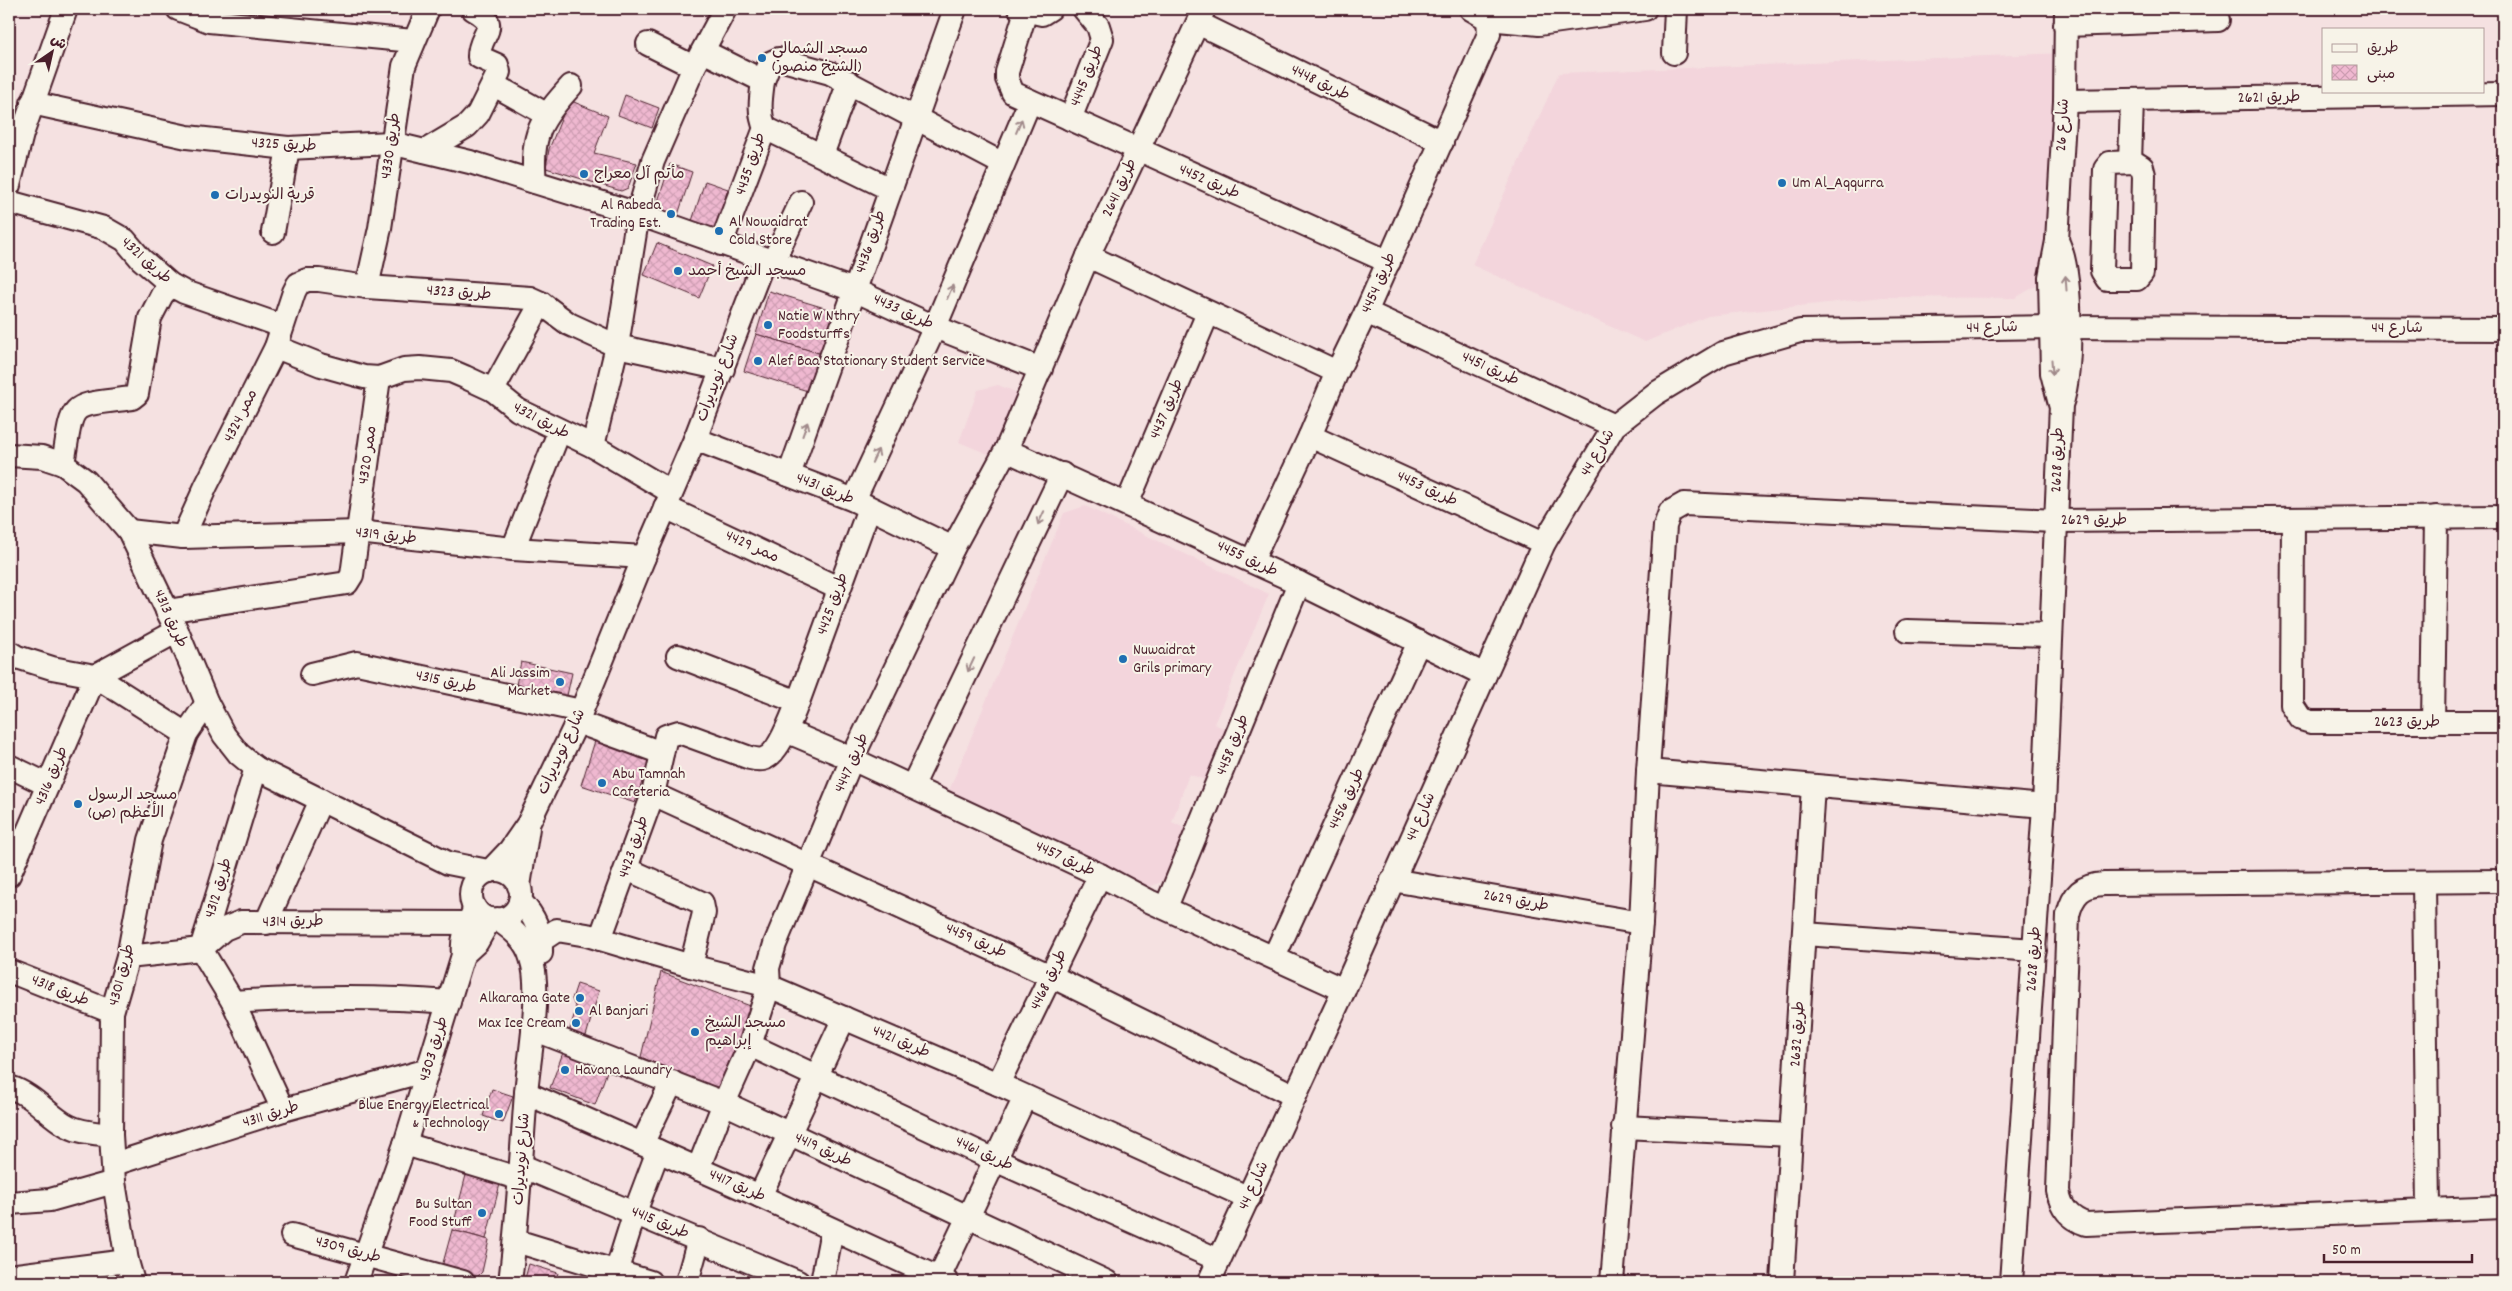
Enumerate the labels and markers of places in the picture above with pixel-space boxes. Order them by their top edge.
place label: مسجد الشمالي (الشيخ منصور) [772,38,868,79]
marker: مسجد الشمالي (الشيخ منصور) [756,52,768,64]
place label: مأتم آل معراج [594,163,685,186]
marker: مأتم آل معراج [578,168,590,180]
place label: Um Al_Aqqurra [1792,172,1884,195]
marker: Um Al_Aqqurra [1776,177,1788,189]
place label: قرية النويدرات [225,184,315,207]
marker: قرية النويدرات [209,189,221,201]
place label: Al Rabeda Trading Est. [590,194,661,235]
marker: Al Rabeda Trading Est. [665,208,677,220]
place label: Al Nowaidrat Cold Store [729,211,808,252]
marker: Al Nowaidrat Cold Store [713,225,725,237]
place label: مسجد الشيخ أحمد [688,260,806,283]
marker: مسجد الشيخ أحمد [672,265,684,277]
place label: Natie W Nthry Foodsturffs [778,305,860,346]
marker: Natie W Nthry Foodsturffs [762,319,774,331]
place label: Alef Baa Stationary Student Service [768,350,985,373]
marker: Alef Baa Stationary Student Service [752,355,764,367]
place label: Nuwaidrat Grils primary [1133,639,1212,680]
marker: Nuwaidrat Grils primary [1117,653,1129,665]
place label: Ali Jassim Market [490,662,550,703]
marker: Ali Jassim Market [554,676,566,688]
place label: Abu Tamnah Cafeteria [612,763,685,804]
marker: Abu Tamnah Cafeteria [596,777,608,789]
place label: مسجد الرسول الأعظم (ص) [88,784,177,825]
marker: مسجد الرسول الأعظم (ص) [72,798,84,810]
place label: Alkarama Gate [479,987,570,1010]
marker: Alkarama Gate [574,992,586,1004]
place label: Al Banjari [589,1000,648,1023]
marker: Al Banjari [573,1005,585,1017]
place label: Max Ice Cream [478,1012,566,1035]
place label: مسجد الشيخ إبراهيم [705,1012,786,1053]
marker: Max Ice Cream [570,1017,582,1029]
marker: مسجد الشيخ إبراهيم [689,1026,701,1038]
place label: Havana Laundry [575,1059,672,1082]
marker: Havana Laundry [559,1064,571,1076]
place label: Blue Energy Electrical & Technology [358,1094,490,1135]
marker: Blue Energy Electrical & Technology [493,1108,505,1120]
place label: Bu Sultan Food Stuff [409,1193,472,1234]
marker: Bu Sultan Food Stuff [476,1207,488,1219]

